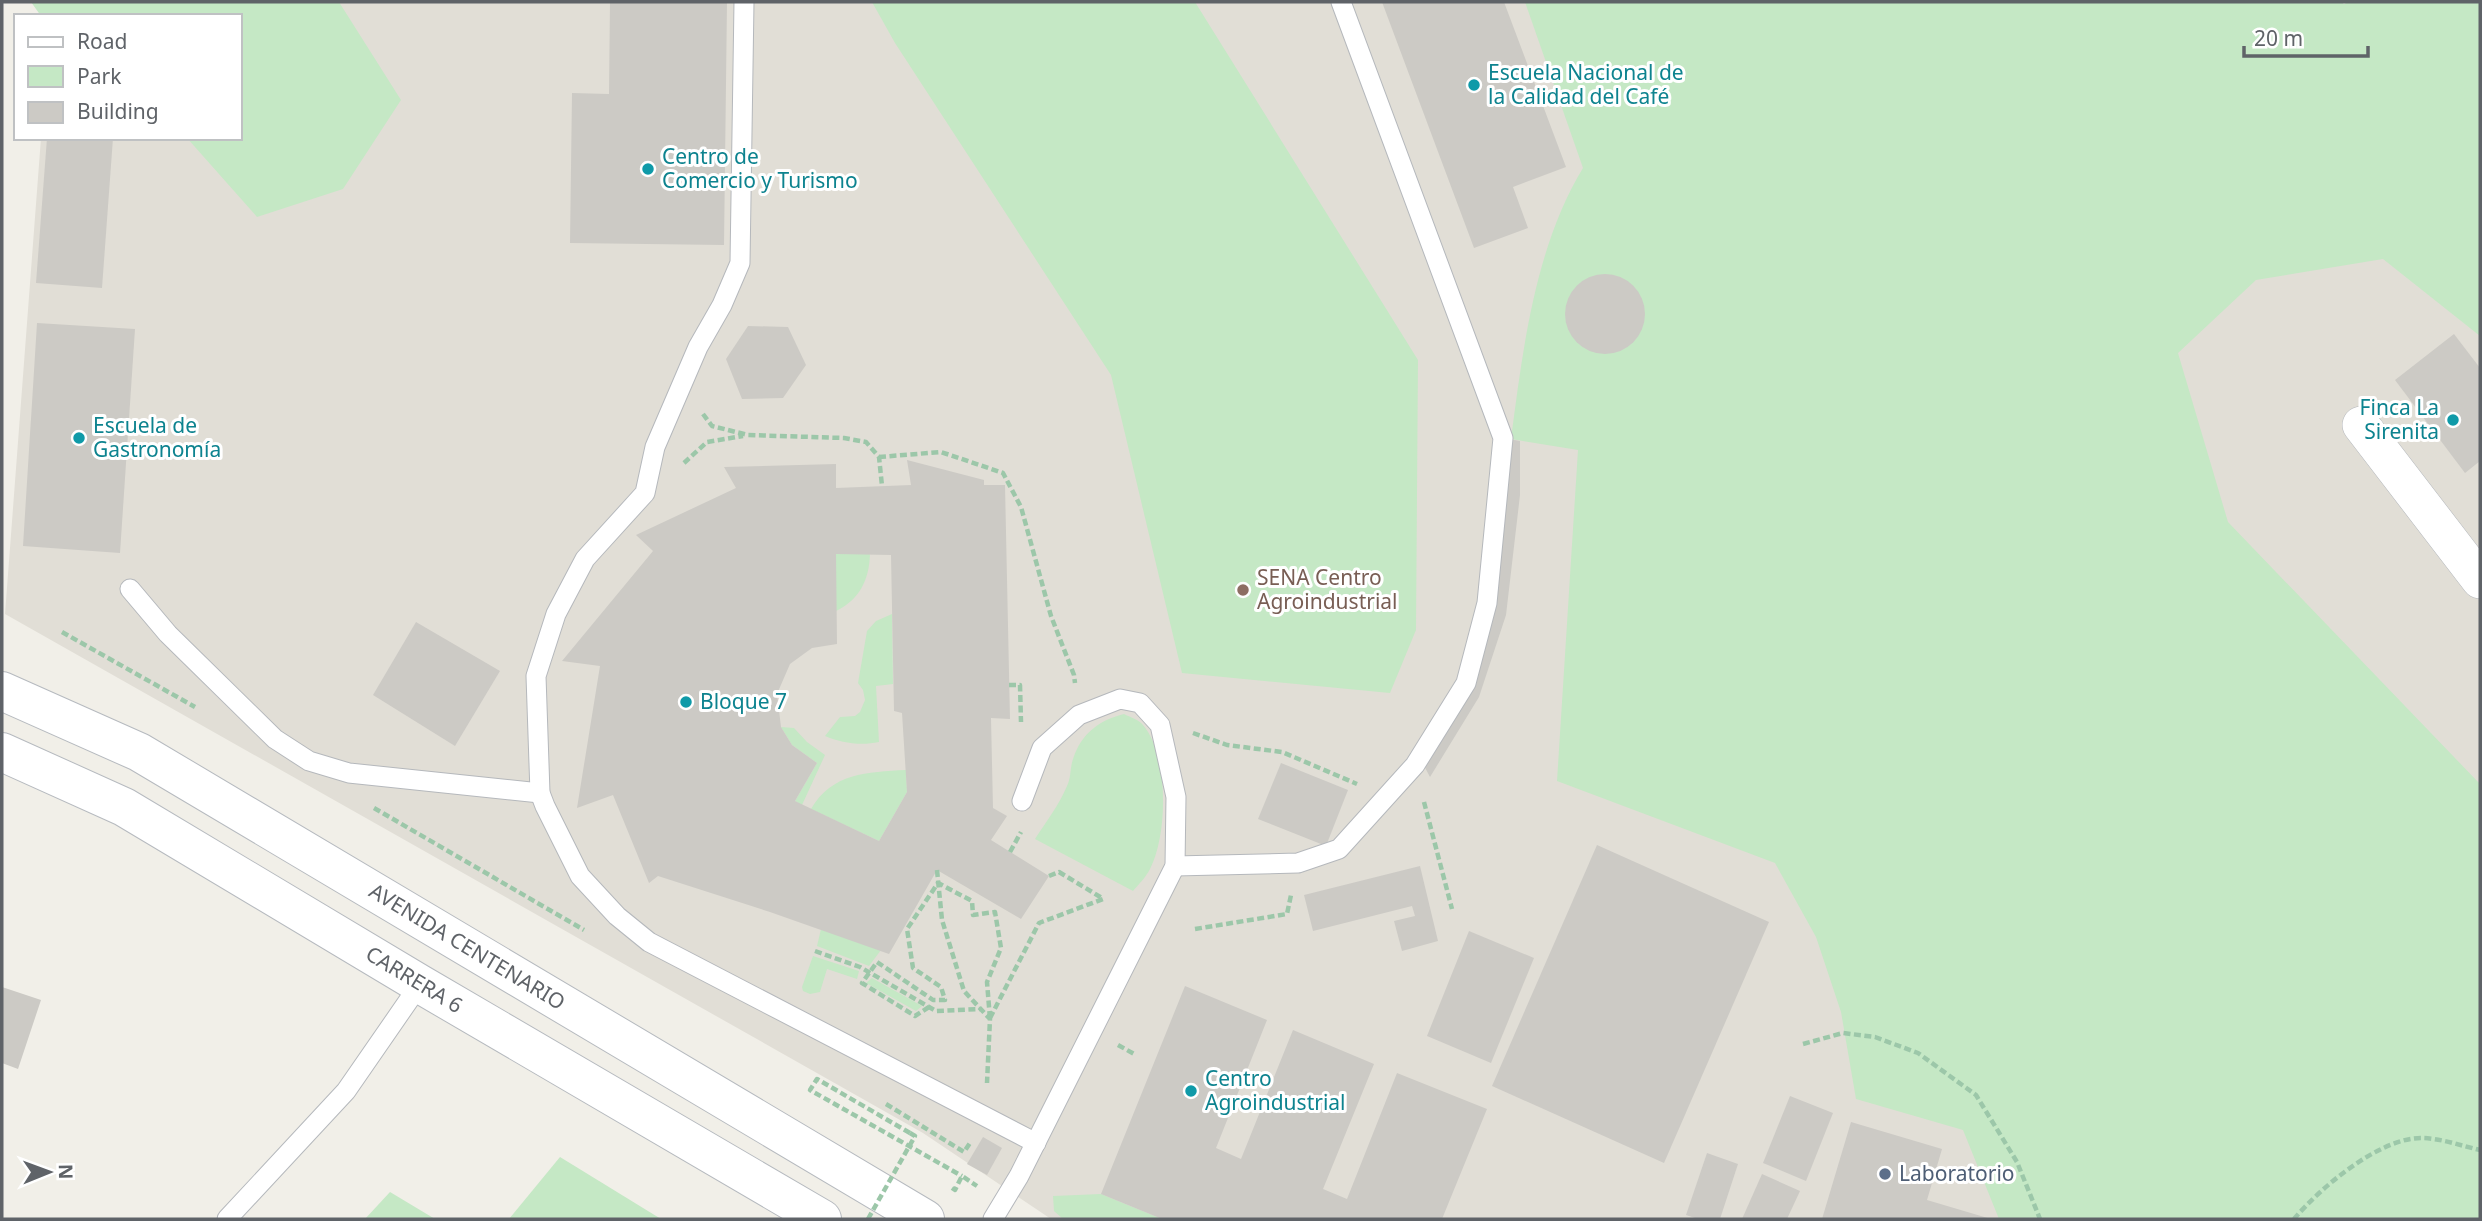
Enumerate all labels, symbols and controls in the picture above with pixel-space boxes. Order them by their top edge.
legend [14,14,242,140]
scale bar [2244,14,2368,58]
text: 20 m [2254,24,2303,52]
text: Road [77,27,127,55]
place label: Escuela Nacional de la Calidad del Café [1488,58,1684,110]
text: Park [77,62,122,90]
marker: Escuela Nacional de la Calidad del Café [1466,77,1482,93]
text: Building [77,97,159,125]
place label: Centro de Comercio y Turismo [662,142,858,194]
marker: Centro de Comercio y Turismo [640,161,656,177]
place label: Finca La Sirenita [2360,393,2439,445]
place label: Escuela de Gastronomía [93,411,221,463]
marker: Finca La Sirenita [2445,412,2461,428]
marker: Escuela de Gastronomía [71,430,87,446]
place label: SENA Centro Agroindustrial [1257,563,1398,615]
marker: SENA Centro Agroindustrial [1235,582,1251,598]
place label: Bloque 7 [700,687,787,715]
marker: Bloque 7 [678,694,694,710]
street label: AVENIDA CENTENARIO [364,876,571,1016]
street label: CARRERA 6 [361,939,468,1019]
place label: Centro Agroindustrial [1205,1064,1346,1116]
marker: Centro Agroindustrial [1183,1083,1199,1099]
north arrow [14,1137,84,1207]
place label: Laboratorio [1899,1159,2015,1187]
text: N [53,1164,79,1180]
marker: Laboratorio [1877,1166,1893,1182]

